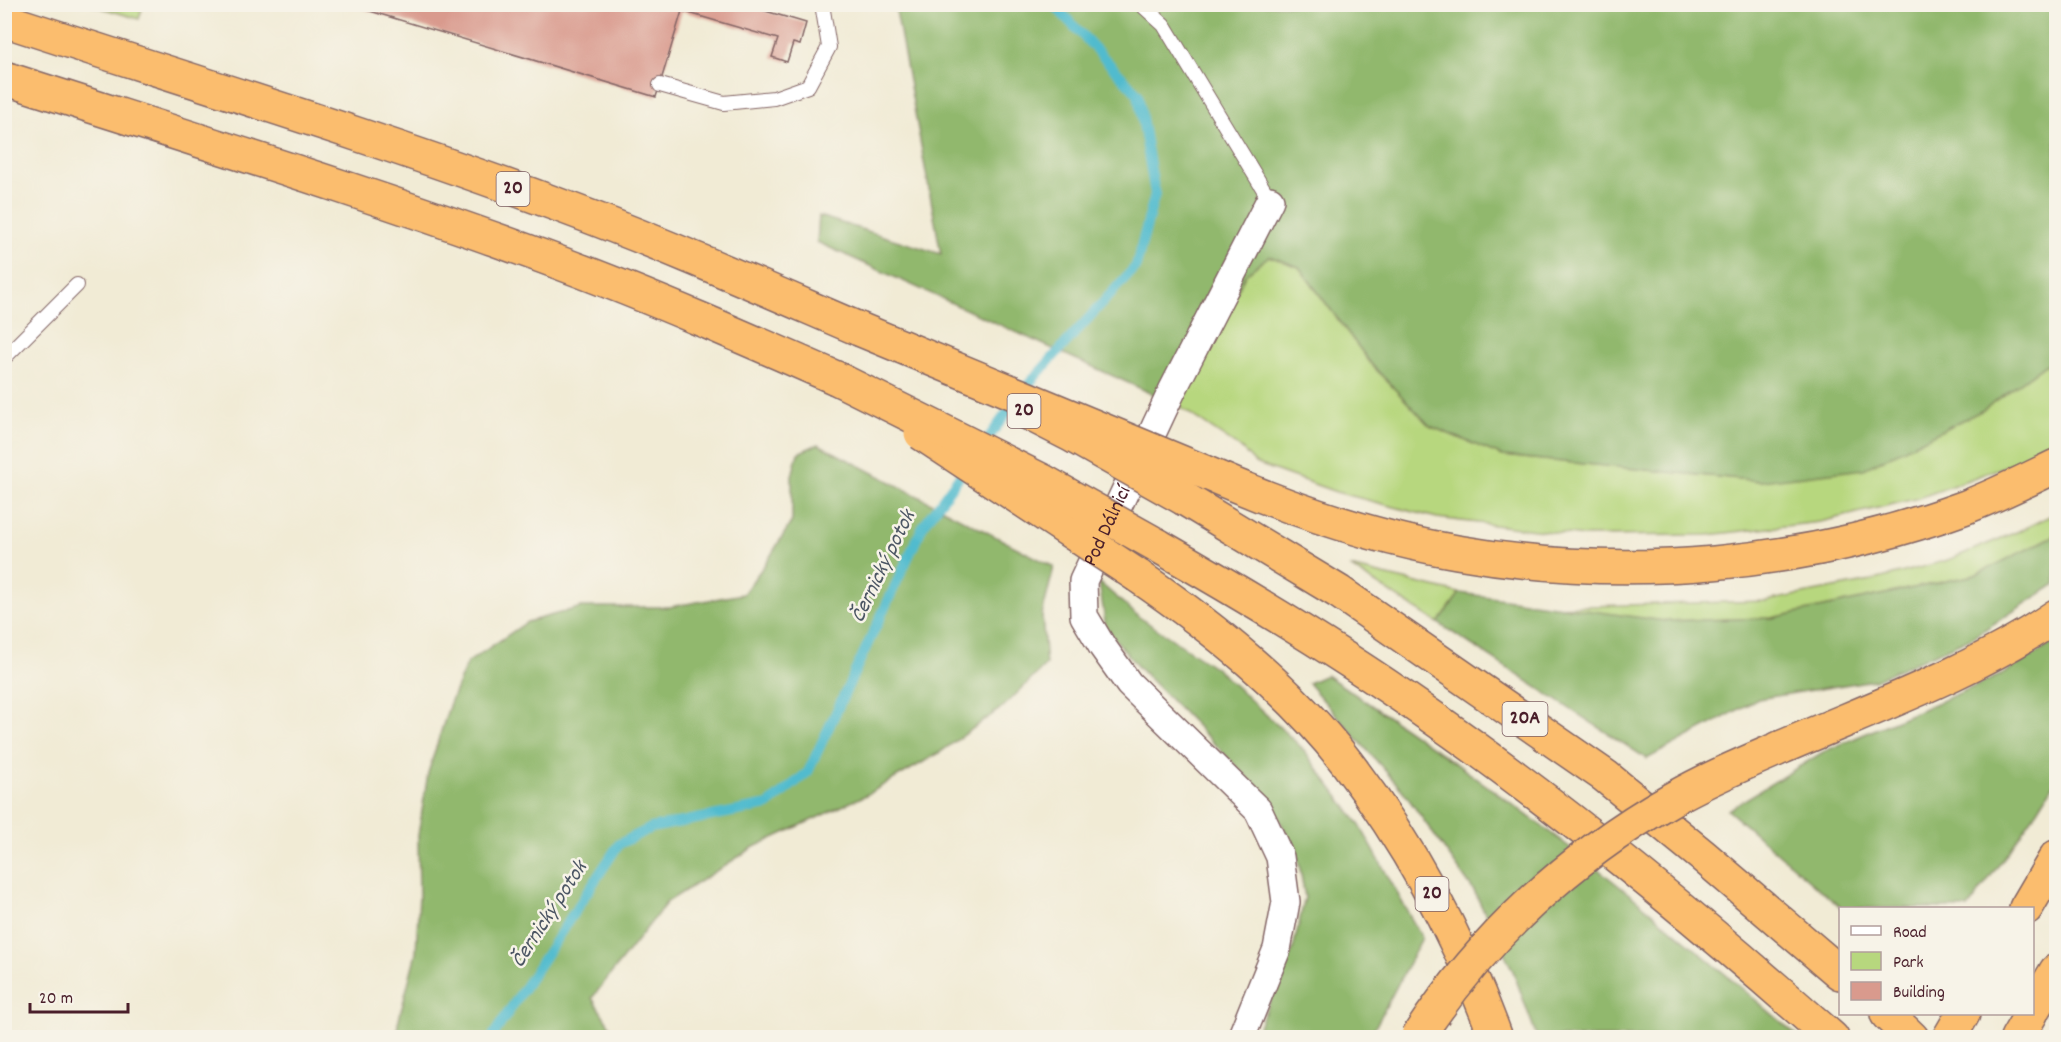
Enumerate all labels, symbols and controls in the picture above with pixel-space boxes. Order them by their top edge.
road number: 20 [496,172,530,206]
road number: 20 [1008,394,1040,428]
street label: Pod Dálnicí [1077,480,1141,572]
water label: Černický potok [843,504,925,628]
road number: 20A [1502,702,1547,736]
water label: Černický potok [504,854,597,974]
road number: 20 [1416,877,1448,911]
legend [1839,907,2034,1015]
text: Road [1893,921,1927,946]
text: Park [1893,951,1924,976]
scale bar [30,976,128,1014]
text: Building [1893,981,1945,1006]
text: 20 m [39,987,73,1012]

